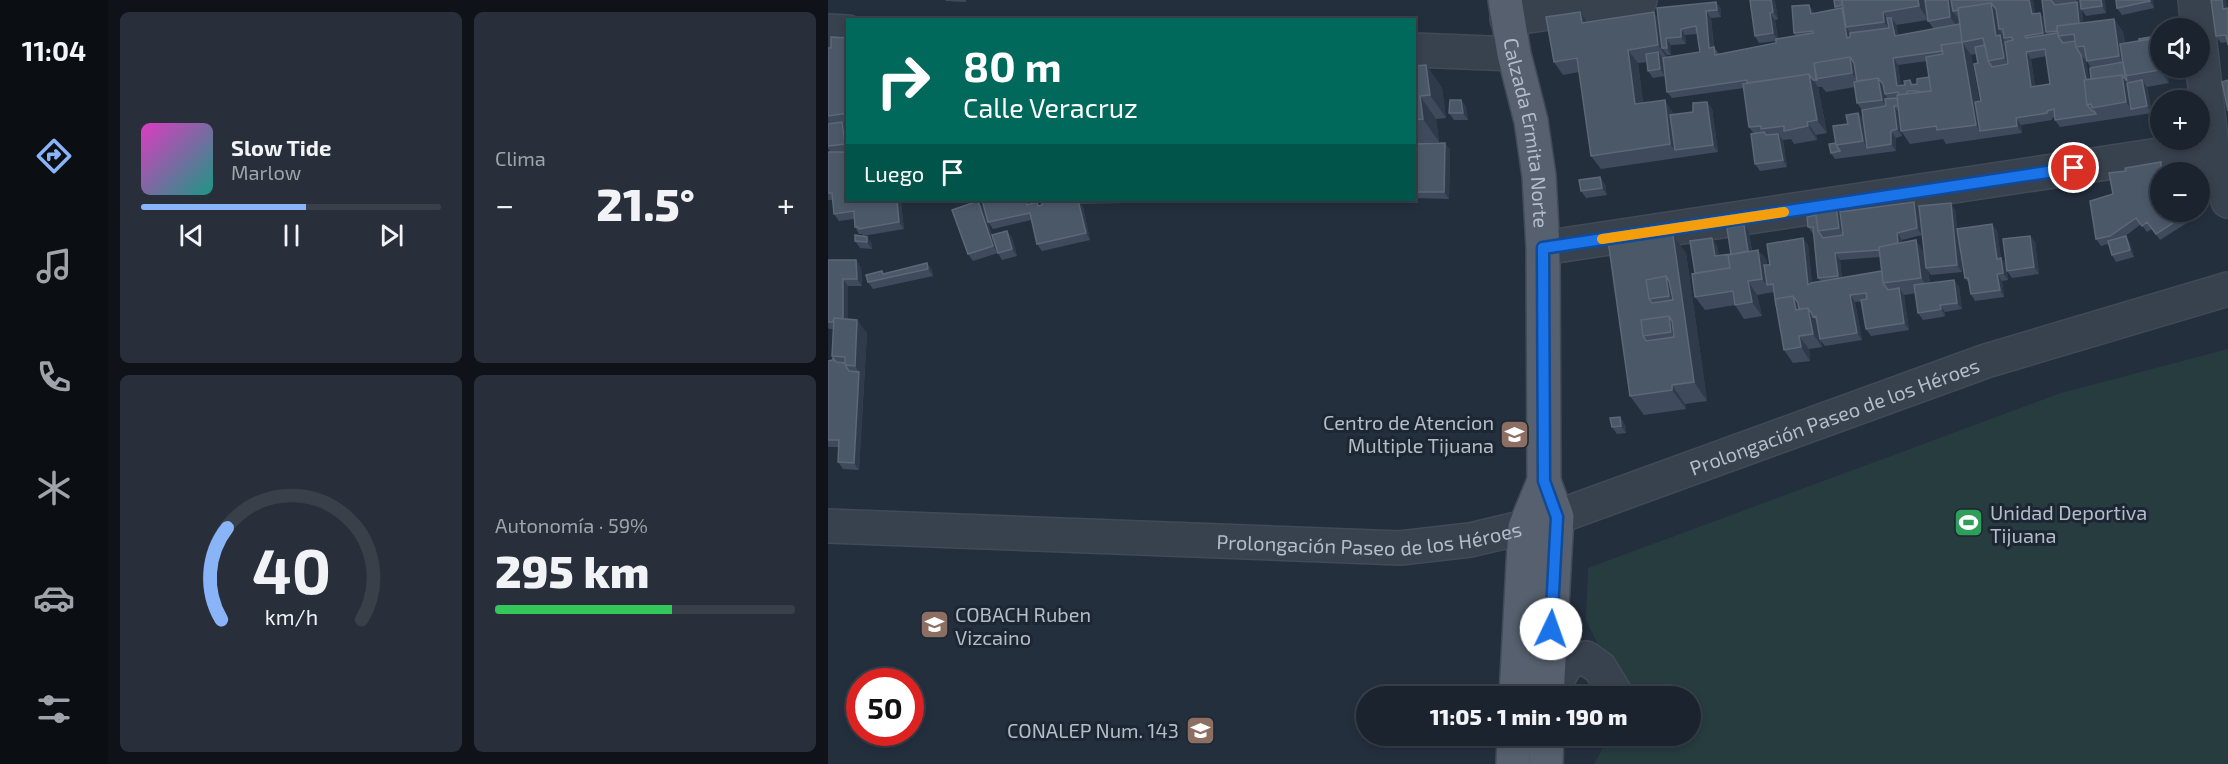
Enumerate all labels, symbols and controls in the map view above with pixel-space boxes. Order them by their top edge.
map controls [2150,18,2210,222]
button: sound [2150,18,2210,78]
text: 11:04 [22,34,86,66]
street label: Calzada Ermita Norte [1499,36,1554,229]
text: 80 m [963,40,1062,90]
icon: right [864,42,942,120]
button: + [2150,90,2210,150]
text: Calle Veracruz [963,91,1138,123]
text: Slow Tide [231,134,331,160]
icon: directions [33,135,75,177]
pin [2048,142,2099,193]
text: Clima [495,146,546,170]
icon: arrive [2057,151,2090,184]
icon: arrive [936,156,969,189]
text: Marlow [231,160,301,184]
text: Luego [864,160,924,186]
button: − [2150,162,2210,222]
text: 21.5° [596,176,695,230]
text: − [495,184,514,224]
text: + [777,184,795,224]
icon: previous [175,219,208,252]
icon: pause [275,219,308,252]
icon: next [375,219,408,252]
icon: music [33,245,75,287]
street label: Prolongación Paseo de los Héroes [1686,353,1982,480]
icon: phone [33,356,75,398]
place label: Centro de Atencion Multiple Tijuana [1323,410,1494,457]
school or university icon: Centro de Atencion Multiple Tijuana [1499,418,1531,450]
icon: climate [33,467,75,509]
place label: Unidad Deportiva Tijuana [1990,500,2147,547]
sports icon: Unidad Deportiva Tijuana [1953,507,1985,539]
text: Autonomía · 59% [495,513,648,537]
street label: Prolongación Paseo de los Héroes [1216,516,1524,560]
text: 40 [251,532,331,607]
text: 295 km [495,543,650,597]
icon: car [33,577,75,619]
position arrow [1519,597,1583,661]
place label: COBACH Ruben Vizcaino [955,602,1091,649]
text: km/h [264,605,318,630]
school or university icon: COBACH Ruben Vizcaino [918,609,950,641]
speed limit sign: 50 [846,668,924,746]
icon: filters [33,688,75,730]
text: 11:05 · 1 min · 190 m [1430,703,1627,729]
school or university icon: CONALEP Num. 143 [1184,714,1216,746]
place label: CONALEP Num. 143 [1007,718,1179,742]

